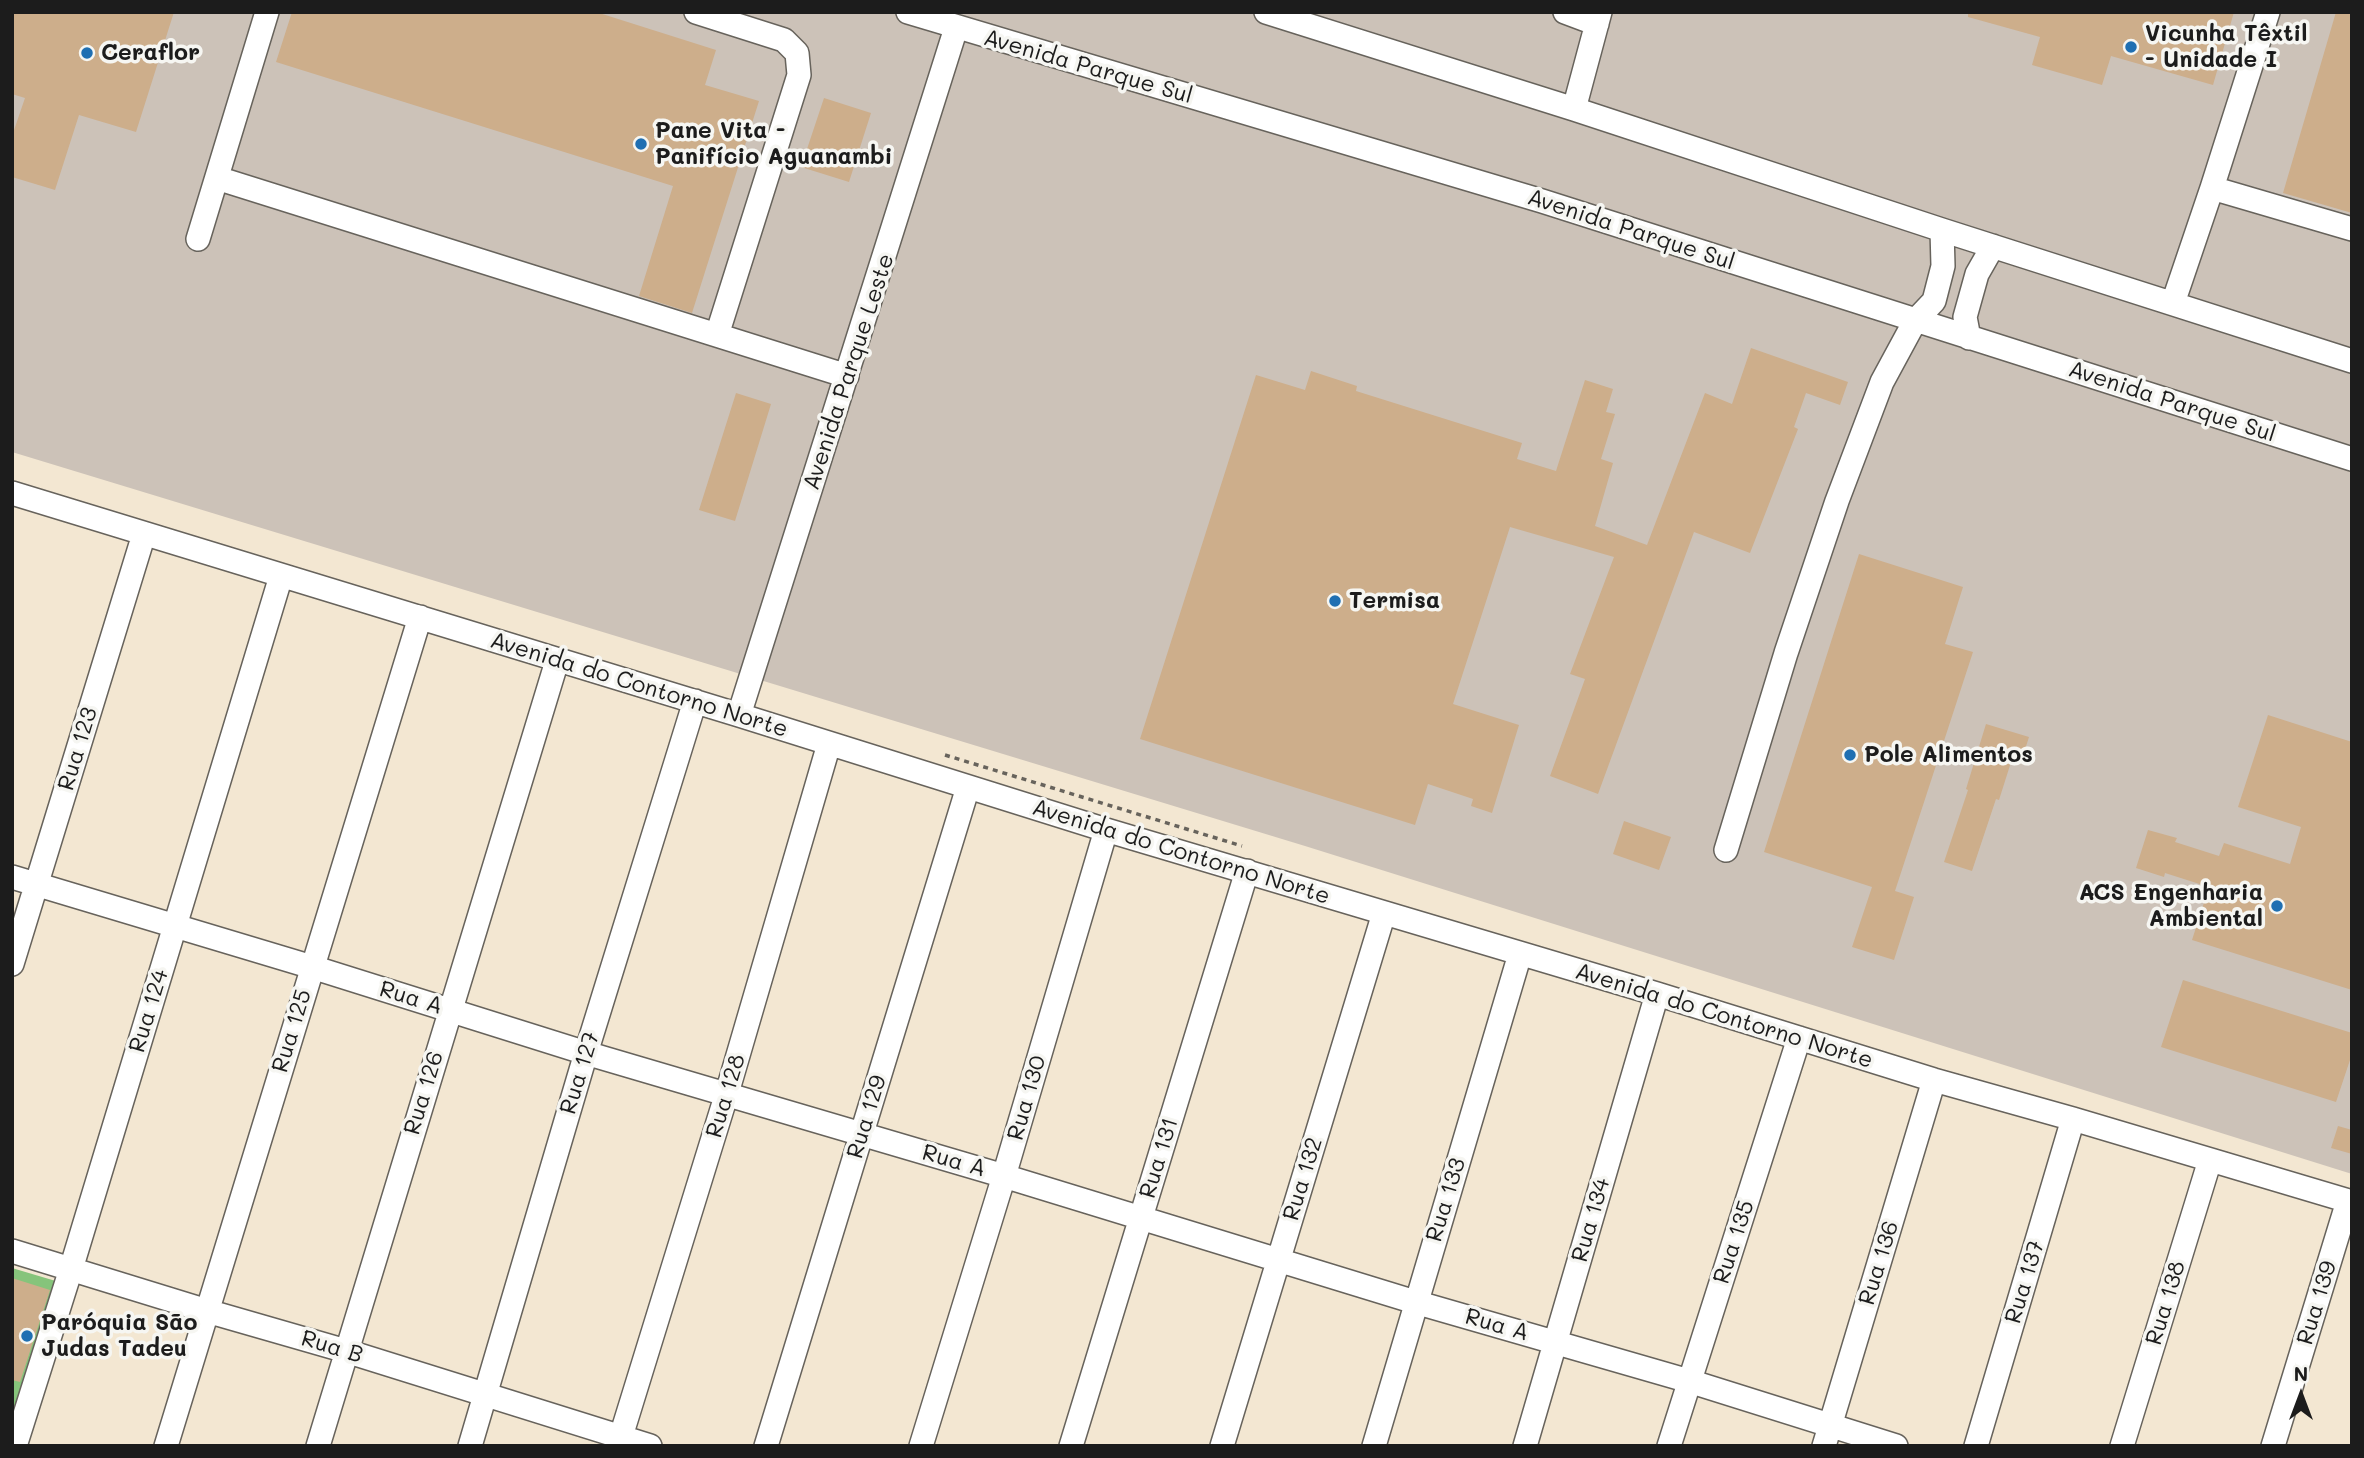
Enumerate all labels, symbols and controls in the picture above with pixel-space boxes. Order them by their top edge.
place label: Vicunha Têxtil - Unidade I [2145,20,2307,74]
street label: Avenida Parque Sul [980,24,1196,110]
place label: Ceraflor [101,39,200,67]
marker: Vicunha Têxtil - Unidade I [2123,39,2139,55]
marker: Ceraflor [79,45,95,61]
place label: Pane Vita - Panifício Aguanambi [655,117,892,171]
marker: Pane Vita - Panifício Aguanambi [633,136,649,152]
street label: Avenida Parque Sul [1524,183,1738,277]
street label: Avenida Parque Leste [798,250,900,494]
street label: Avenida Parque Sul [2065,355,2279,449]
place label: Termisa [1349,587,1440,615]
marker: Termisa [1327,593,1343,609]
street label: Avenida do Contorno Norte [487,626,791,744]
street label: Rua 123 [52,704,104,794]
place label: Pole Alimentos [1864,741,2033,769]
marker: Pole Alimentos [1842,747,1858,763]
street label: Avenida do Contorno Norte [1029,793,1333,911]
place label: ACS Engenharia Ambiental [2079,879,2263,933]
marker: ACS Engenharia Ambiental [2269,898,2285,914]
street label: Avenida do Contorno Norte [1572,957,1876,1075]
street label: Rua 124 [123,966,175,1056]
street label: Rua A [376,975,446,1021]
street label: Rua 125 [266,986,318,1076]
street label: Rua 127 [554,1028,606,1118]
street label: Rua 126 [398,1048,450,1138]
street label: Rua 128 [700,1051,752,1141]
street label: Rua 130 [1002,1052,1052,1144]
street label: Rua 129 [841,1072,893,1162]
street label: Rua 131 [1134,1114,1184,1202]
street label: Rua 132 [1277,1134,1329,1224]
street label: Rua A [919,1139,989,1183]
street label: Rua 133 [1420,1155,1472,1245]
street label: Rua 134 [1566,1175,1616,1265]
street label: Rua 135 [1708,1197,1760,1287]
street label: Rua 136 [1853,1218,1905,1308]
street label: Rua 137 [1999,1237,2051,1327]
street label: Rua 138 [2140,1258,2192,1348]
street label: Rua 139 [2291,1258,2343,1348]
street label: Rua A [1462,1303,1532,1347]
place label: Paróquia São Judas Tadeu [41,1309,197,1363]
street label: Rua B [298,1325,366,1369]
marker: Paróquia São Judas Tadeu [19,1328,35,1344]
north arrow [2266,1360,2336,1430]
text: N [2294,1361,2308,1386]

